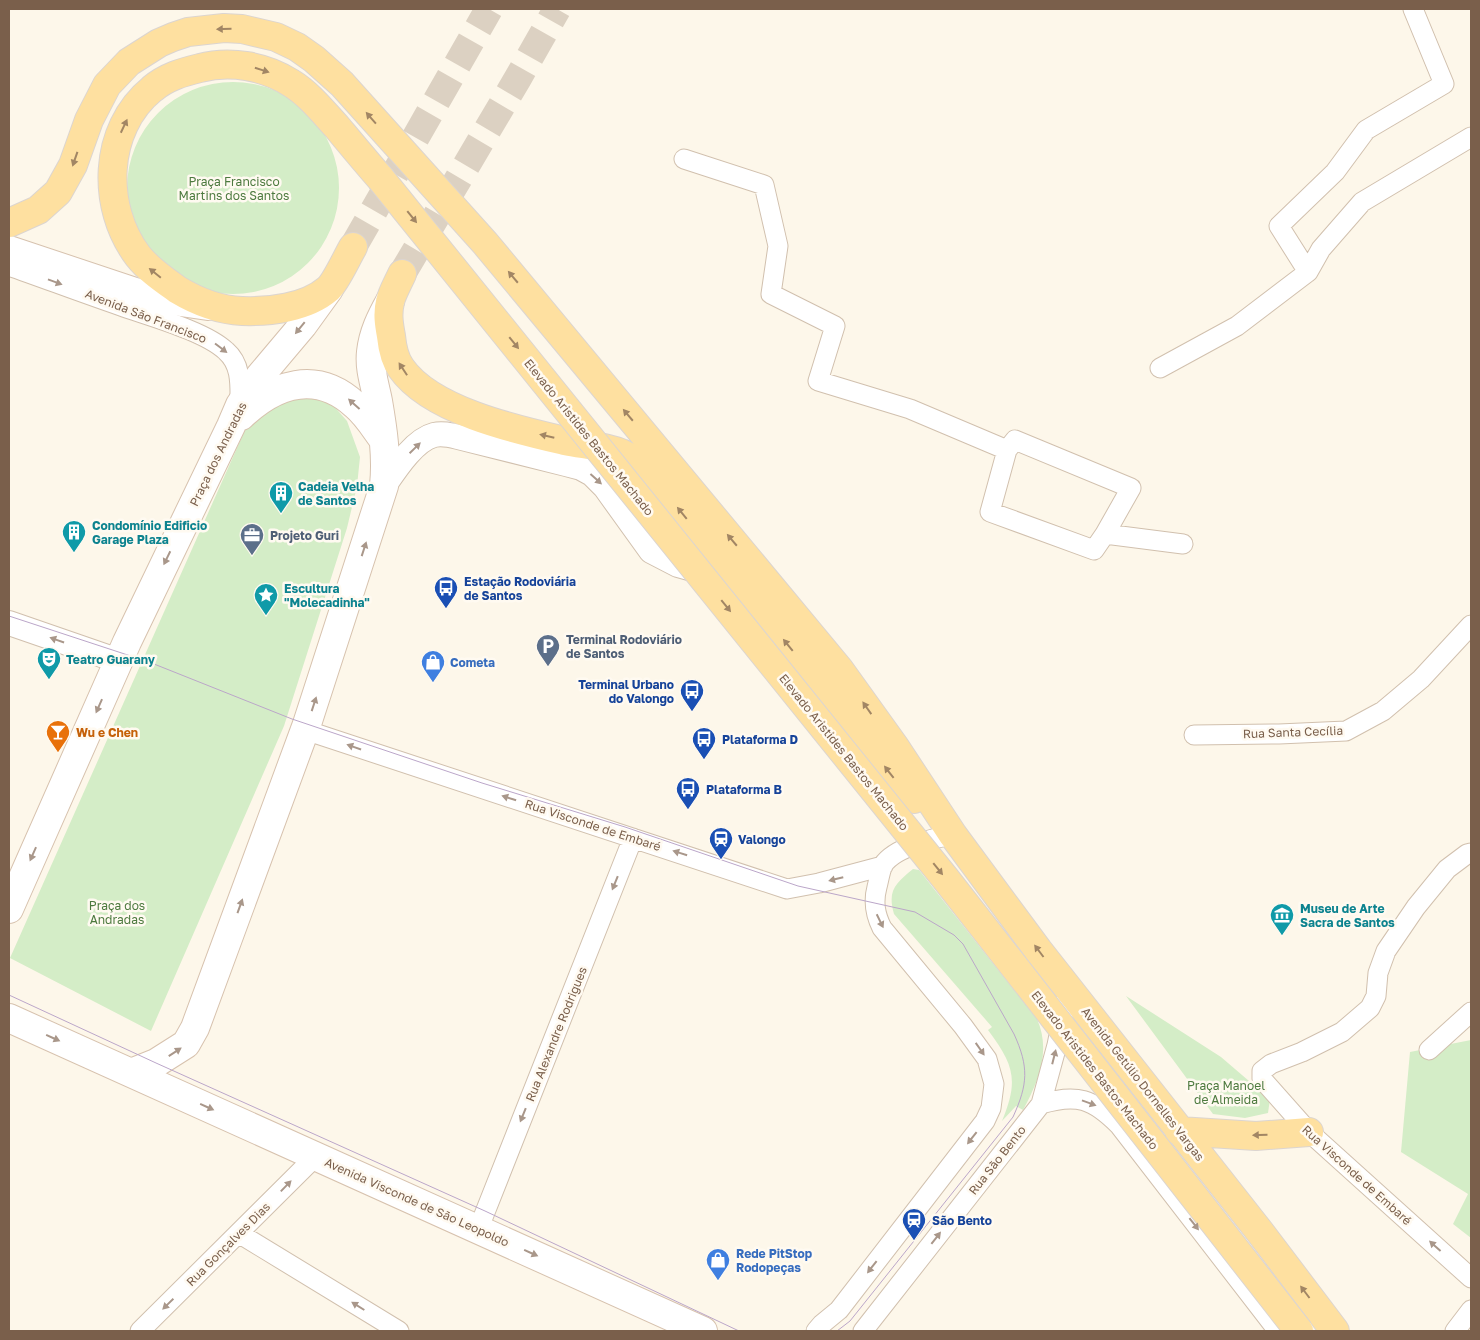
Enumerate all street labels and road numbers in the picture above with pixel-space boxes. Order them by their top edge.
street label: Avenida São Francisco [83,286,209,346]
street label: Elevado Aristides Bastos Machado [521,356,657,518]
street label: Praça dos Andradas [186,399,250,509]
street label: Elevado Aristides Bastos Machado [776,671,912,833]
street label: Rua Santa Cecília [1243,723,1343,741]
street label: Rua Visconde de Embaré [523,796,663,854]
street label: Rua Alexandre Rodrigues [522,964,590,1104]
street label: Elevado Aristides Bastos Machado [1028,988,1162,1152]
street label: Avenida Getúlio Dornelles Vargas [1078,1004,1208,1164]
street label: Rua São Bento [965,1122,1029,1198]
street label: Rua Visconde de Embaré [1299,1122,1415,1228]
street label: Avenida Visconde de São Leopoldo [322,1154,512,1250]
street label: Rua Gonçalves Dias [183,1199,273,1289]

